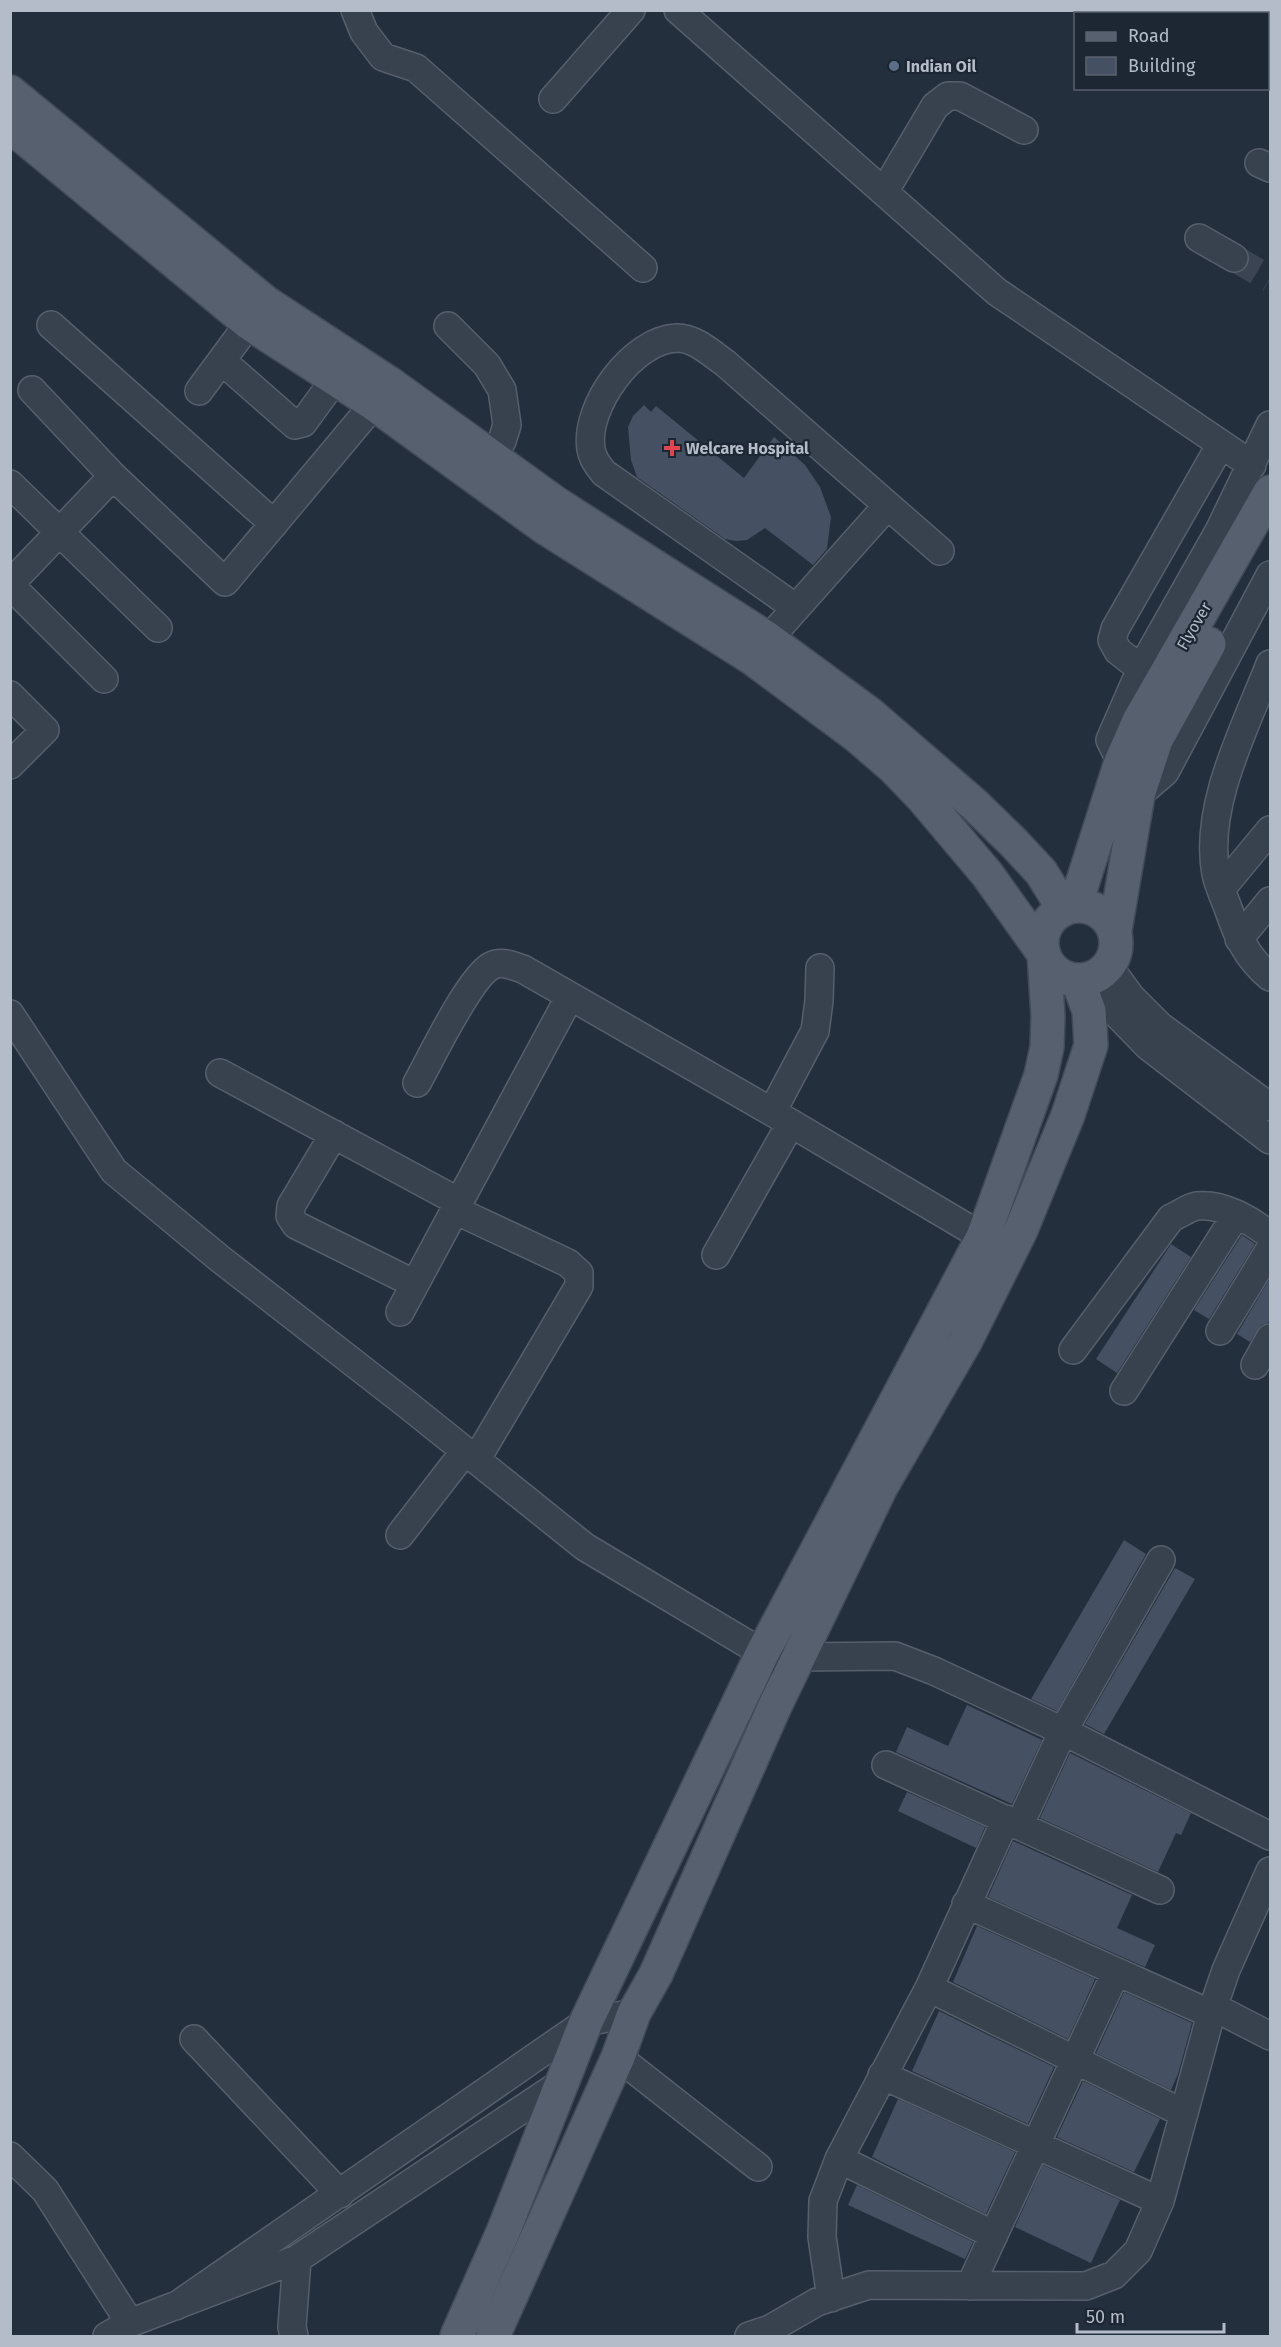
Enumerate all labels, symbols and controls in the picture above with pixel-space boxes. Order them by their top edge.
legend [1074,12,1269,90]
text: Road [1128,25,1170,47]
text: Building [1128,55,1196,77]
place label: Indian Oil [906,57,976,76]
marker: Indian Oil [887,59,901,73]
marker: Welcare Hospital [663,439,681,457]
place label: Welcare Hospital [686,439,809,458]
street label: Flyover [1173,598,1216,653]
scale bar [1077,2296,1224,2334]
text: 50 m [1086,2306,1125,2328]

